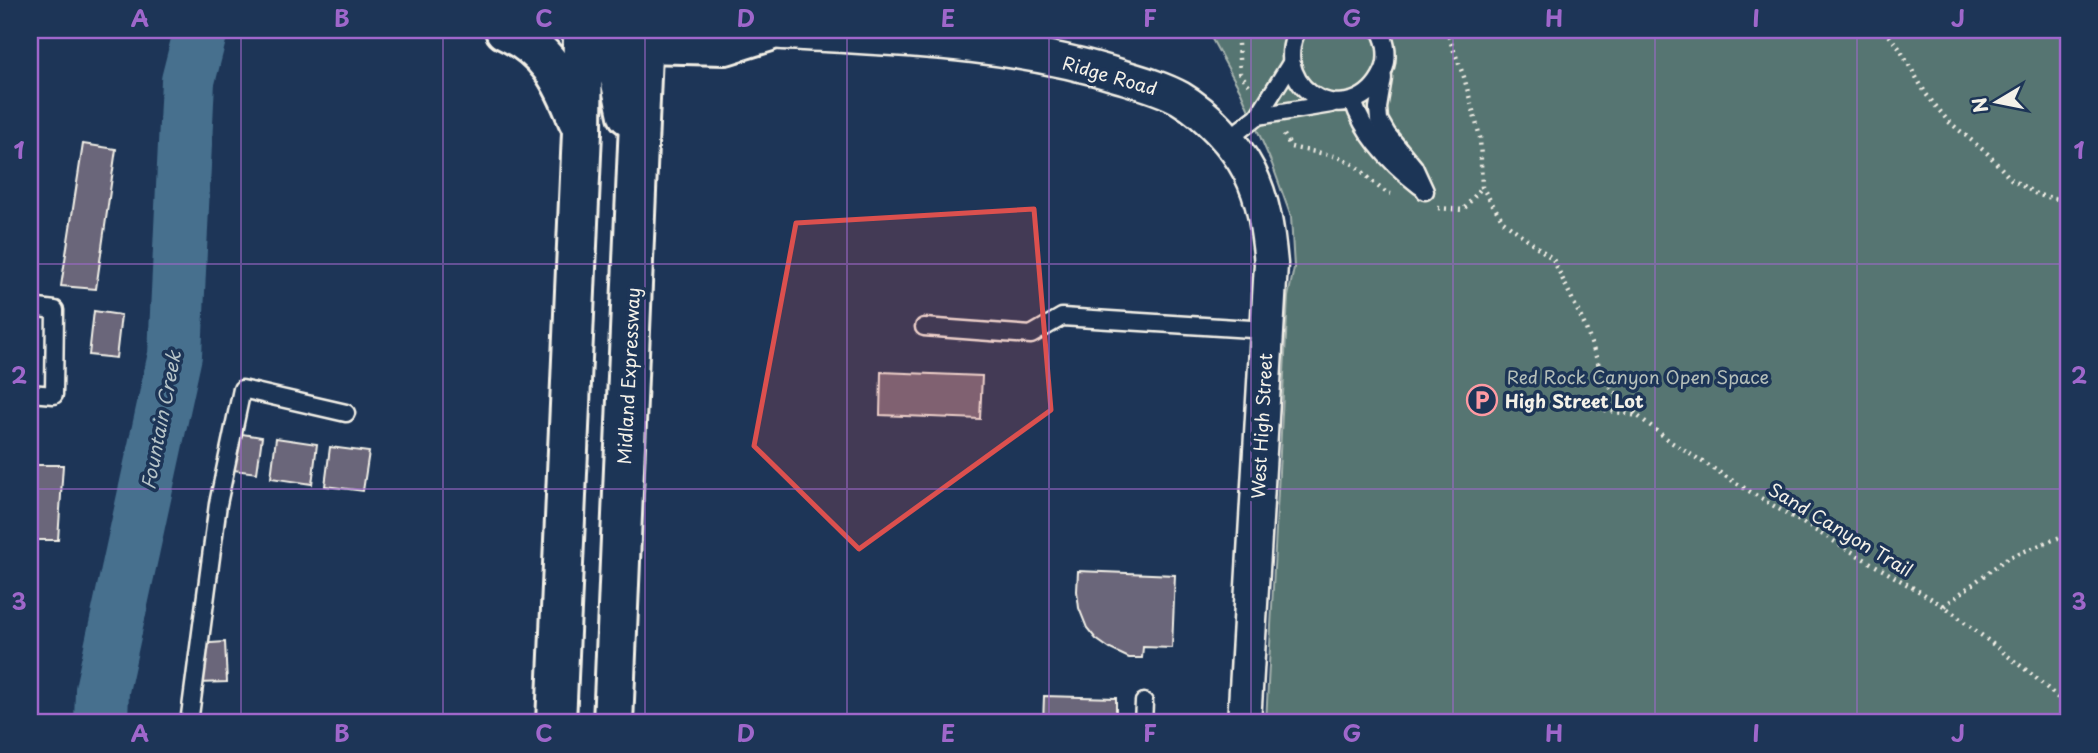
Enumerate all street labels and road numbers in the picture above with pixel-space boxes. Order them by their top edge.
street label: Ridge Road [1060,49,1160,101]
street label: Midland Expressway [610,287,646,465]
street label: West High Street [1244,352,1278,500]
street label: Sand Canyon Trail [1764,475,1918,583]

